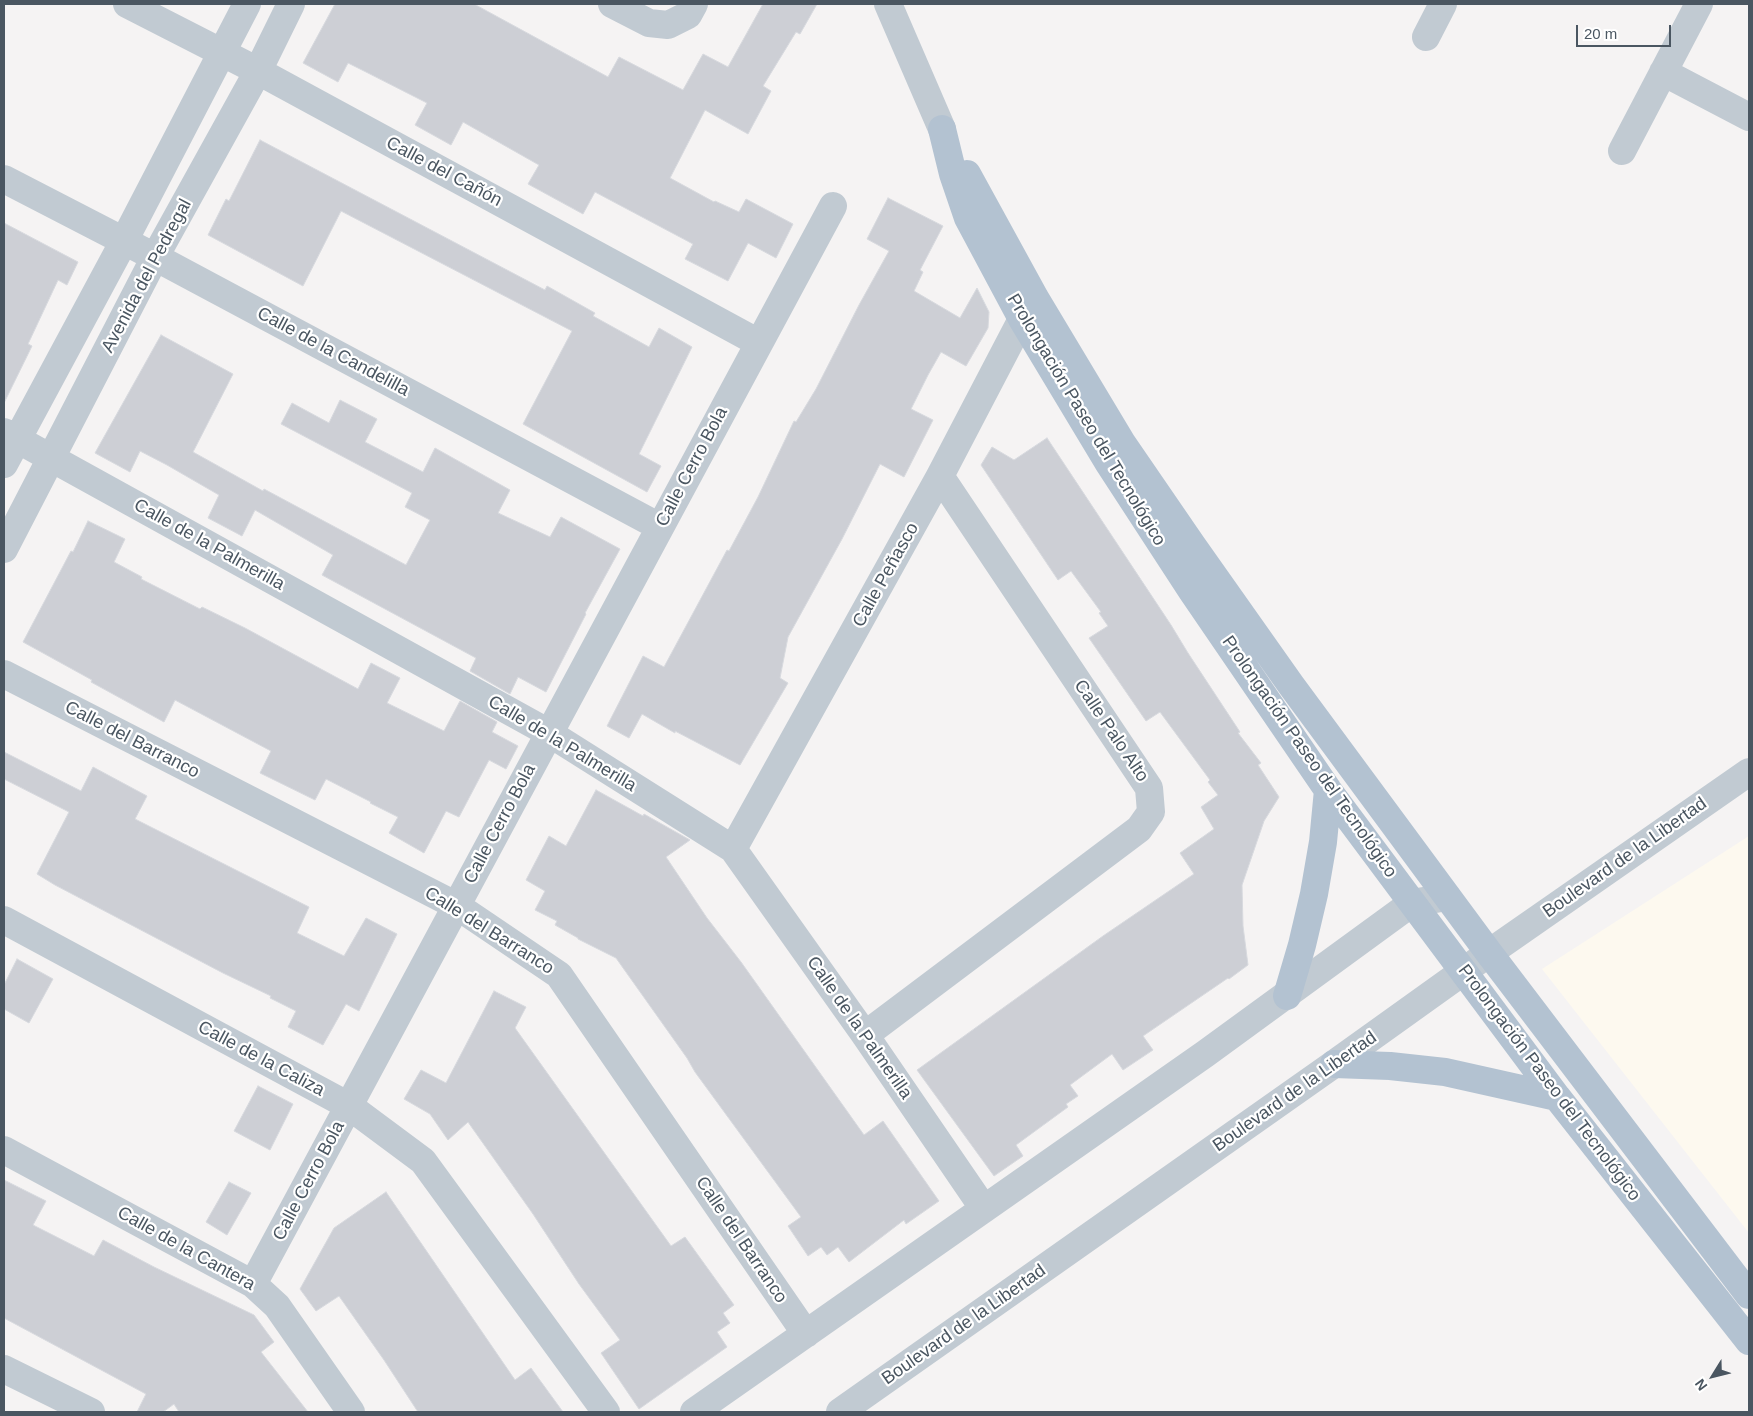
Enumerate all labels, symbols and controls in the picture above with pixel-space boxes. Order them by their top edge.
scale bar [1578,15,1673,47]
text: 20 m [1584,25,1617,42]
street label: Calle del Cañón [382,132,506,212]
street label: Avenida del Pedregal [97,196,197,356]
street label: Prolongación Paseo del Tecnológico [1002,290,1170,550]
street label: Calle de la Candelilla [253,303,413,401]
street label: Calle Cerro Bola [651,404,733,530]
street label: Calle de la Palmerilla [130,495,288,595]
street label: Calle Peñasco [848,519,924,631]
street label: Prolongación Paseo del Tecnológico [1217,632,1401,882]
street label: Calle Palo Alto [1069,676,1153,786]
street label: Calle de la Palmerilla [484,691,640,797]
street label: Calle del Barranco [61,697,203,783]
street label: Calle Cerro Bola [459,761,541,887]
street label: Boulevard de la Libertad [1539,793,1711,923]
street label: Calle del Barranco [420,883,558,979]
street label: Calle de la Palmerilla [802,953,916,1103]
street label: Prolongación Paseo del Tecnológico [1453,961,1645,1205]
street label: Calle de la Caliza [194,1017,328,1101]
street label: Boulevard de la Libertad [1209,1027,1381,1157]
street label: Calle Cerro Bola [268,1118,350,1244]
street label: Calle del Barranco [691,1173,791,1307]
street label: Calle de la Cantera [113,1202,259,1296]
street label: Boulevard de la Libertad [878,1260,1050,1390]
north arrow [1688,1351,1738,1401]
text: N [1691,1376,1710,1394]

